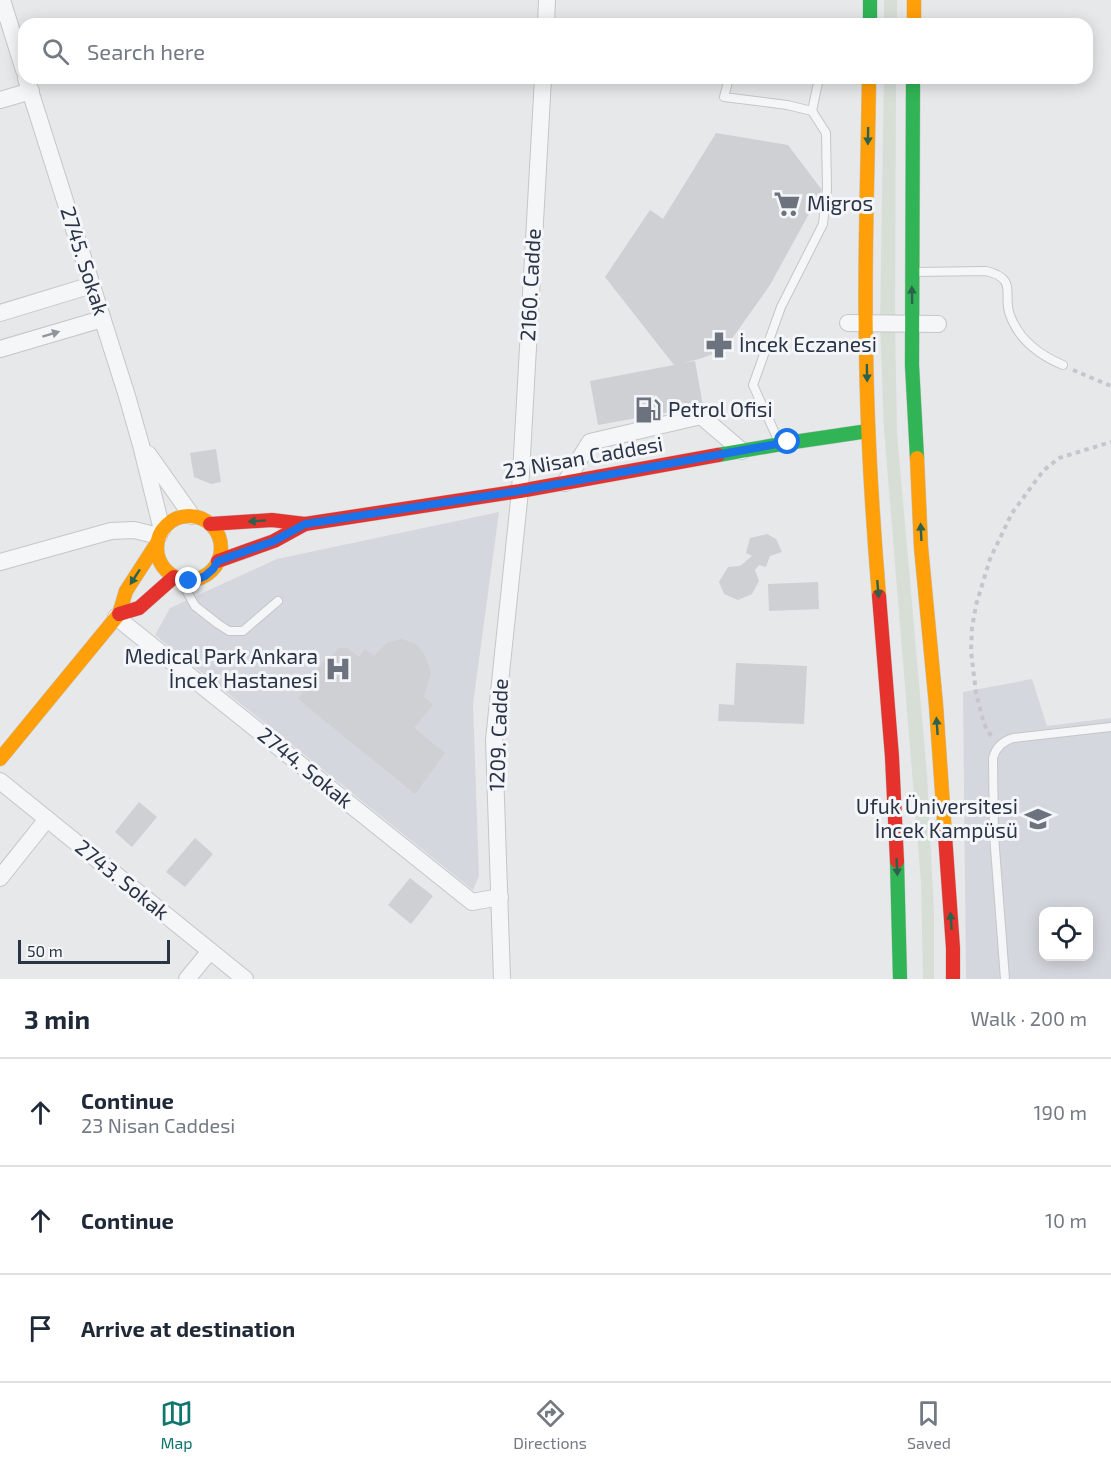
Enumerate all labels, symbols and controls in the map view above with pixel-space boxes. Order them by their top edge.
search box [18,18,1093,84]
icon: search [39,35,72,68]
text: Search here [87,38,205,64]
one-way arrow [863,127,873,146]
supermarket icon: Migros [772,189,802,219]
place label: Migros [807,190,873,215]
street label: 2745. Sokak [56,203,115,318]
street label: 2160. Cadde [514,228,545,342]
one-way arrow [908,286,917,305]
one-way arrow [42,329,60,338]
pharmacy icon: İncek Eczanesi [704,330,734,360]
place label: İncek Eczanesi [739,331,877,356]
one-way arrow [862,364,871,383]
fuel station icon: Petrol Ofisi [633,395,663,425]
place label: Petrol Ofisi [668,396,773,421]
route start [774,428,800,454]
street label: 23 Nisan Caddesi [501,430,665,483]
one-way arrow [248,516,267,525]
one-way arrow [916,522,925,541]
route end [175,567,201,593]
one-way arrow [130,569,141,585]
one-way arrow [873,580,883,599]
place label: Medical Park Ankara İncek Hastanesi [125,643,318,692]
hospital icon: Medical Park Ankara İncek Hastanesi [323,654,353,684]
street label: 1209. Cadde [483,678,512,792]
one-way arrow [933,717,942,736]
street label: 2744. Sokak [254,721,359,813]
place label: Ufuk Üniversitesi İncek Kampüsü [856,793,1018,842]
school or university icon: Ufuk Üniversitesi İncek Kampüsü [1023,804,1053,834]
street label: 2743. Sokak [71,833,175,924]
one-way arrow [893,858,902,877]
map controls [1039,907,1093,961]
button: locate [1039,907,1093,961]
one-way arrow [946,911,956,930]
scale bar [18,937,170,964]
text: 50 m [27,941,63,960]
text: 3 min [24,1003,90,1034]
text: Walk · 200 m [970,1006,1087,1030]
text: Continue [81,1087,174,1113]
icon: ahead [24,1096,57,1129]
text: 190 m [1034,1100,1087,1124]
text: 23 Nisan Caddesi [81,1113,235,1137]
icon: ahead [24,1204,57,1237]
text: Continue [81,1207,174,1233]
text: 10 m [1045,1208,1087,1232]
icon: arrive [24,1312,57,1345]
text: Arrive at destination [81,1315,295,1341]
tab: Map [160,1397,193,1452]
tab: Directions [513,1397,587,1452]
tab: Saved [907,1397,951,1452]

